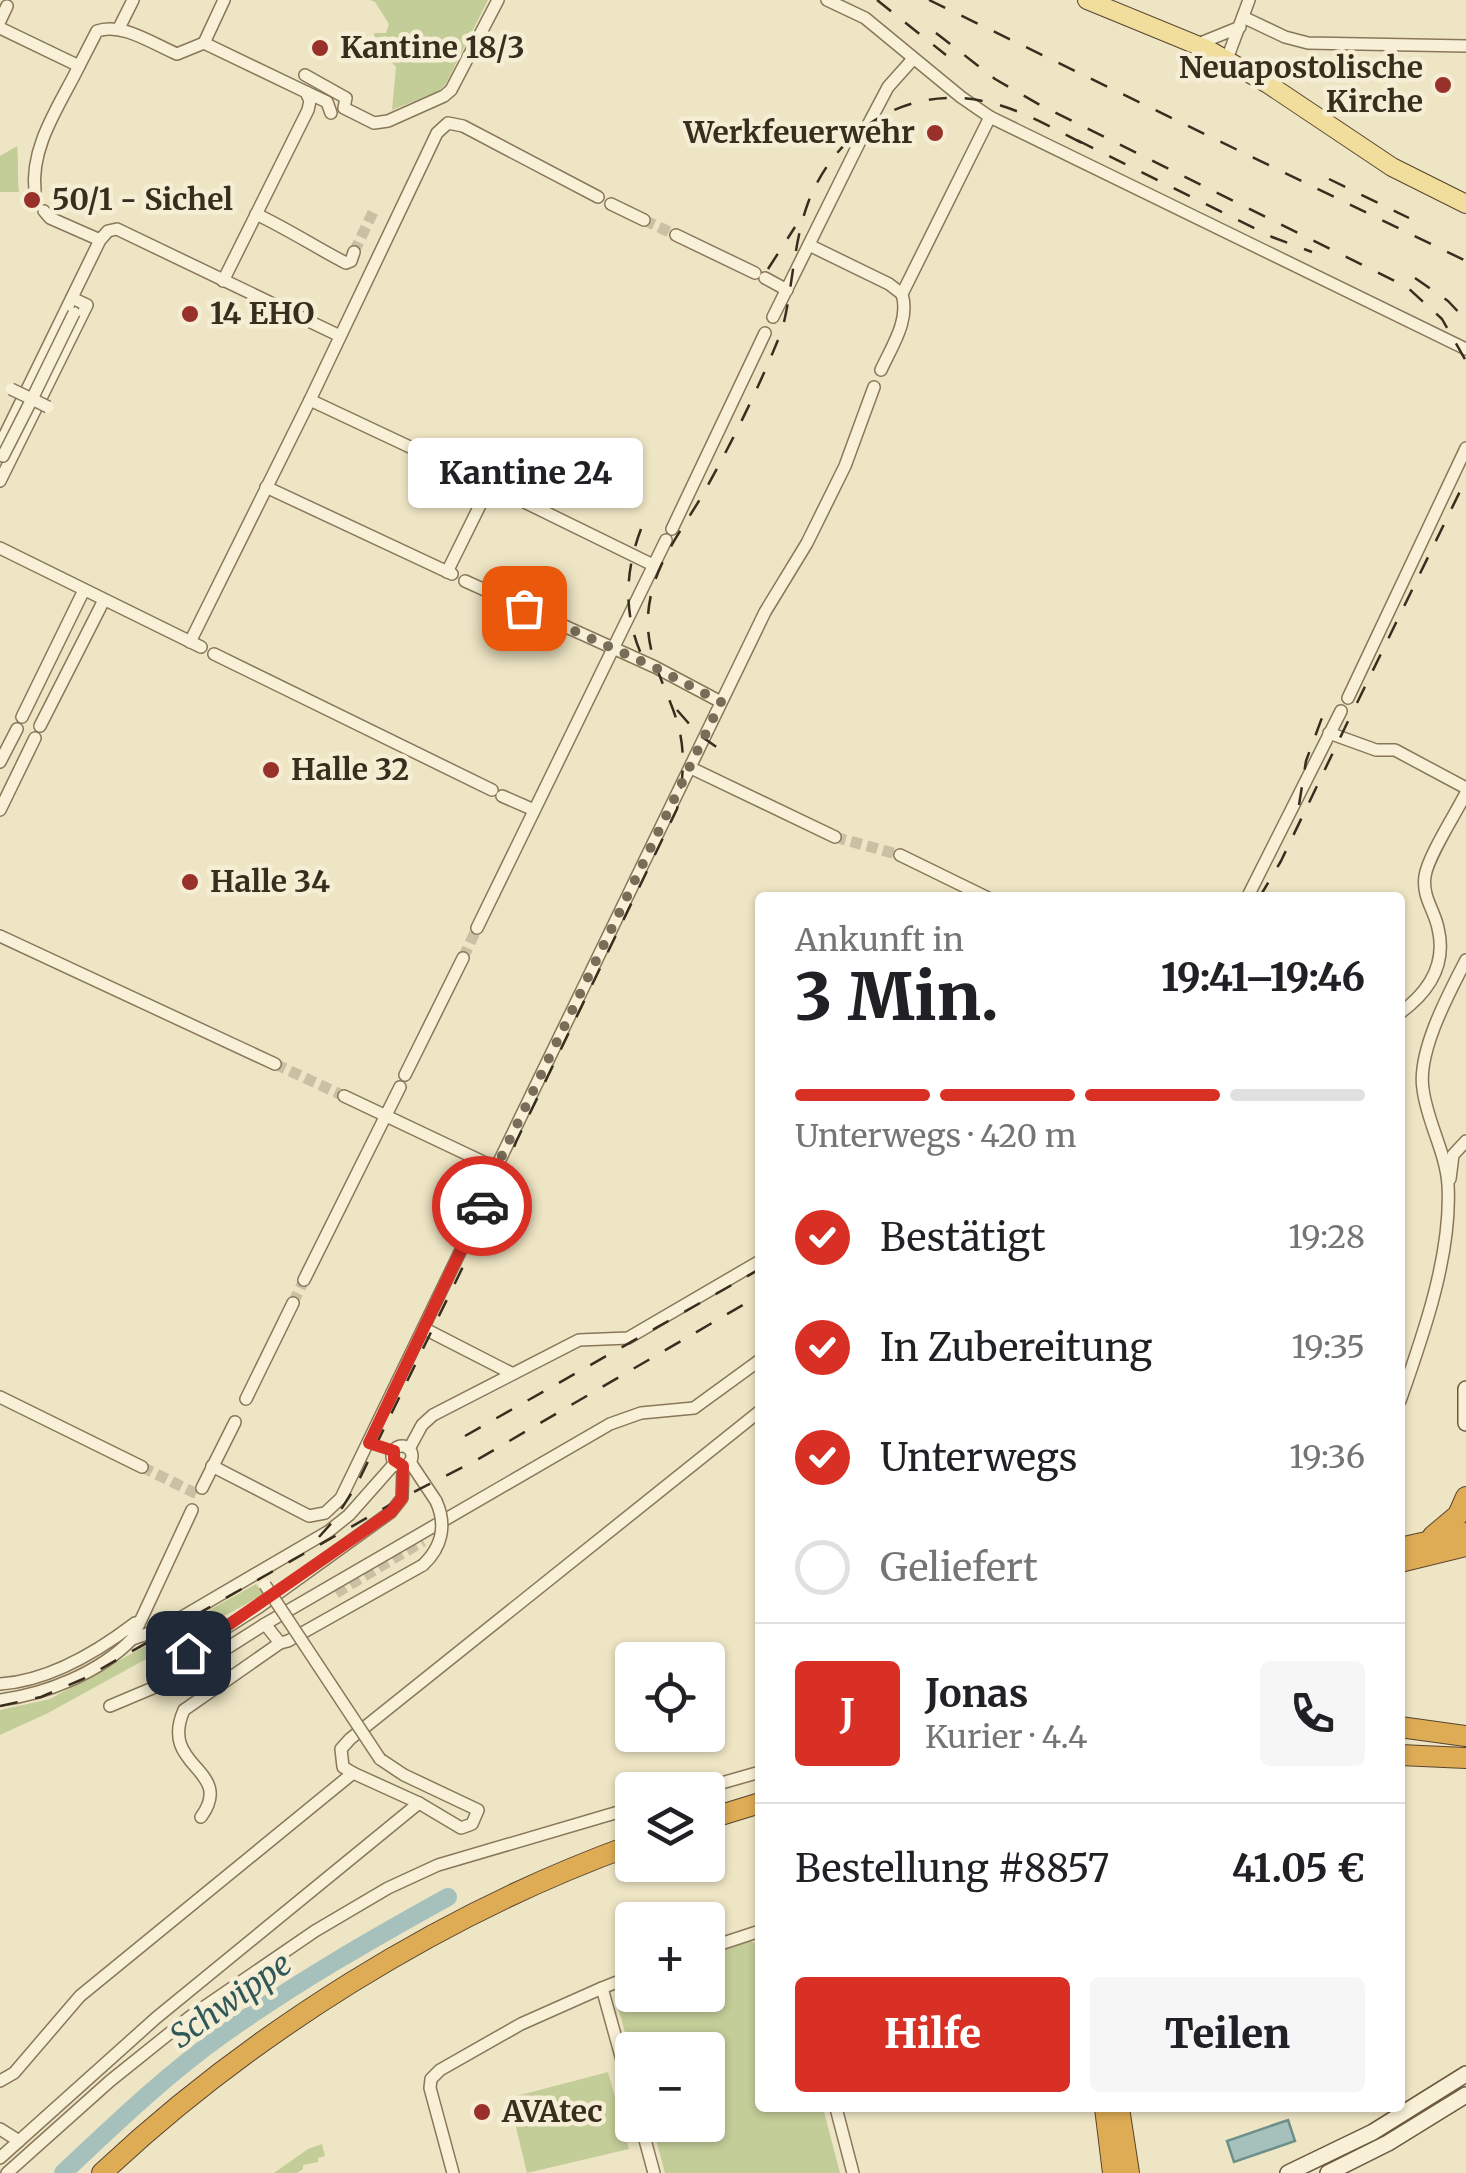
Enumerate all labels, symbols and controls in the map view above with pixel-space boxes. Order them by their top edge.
place label: Kantine 18/3 [340,28,525,66]
marker: Kantine 18/3 [309,37,331,59]
place label: Neuapostolische Kirche [1179,48,1423,120]
marker: Neuapostolische Kirche [1432,74,1454,96]
place label: Werkfeuerwehr [682,113,915,151]
marker: Werkfeuerwehr [924,122,946,144]
place label: 50/1 - Sichel [52,180,233,218]
marker: 50/1 - Sichel [21,189,43,211]
place label: 14 EHO [210,294,314,332]
marker: 14 EHO [179,303,201,325]
callout: Kantine 24 [406,438,642,508]
text: Kantine 24 [439,453,612,493]
pin [482,566,567,651]
icon: bag [497,581,552,636]
place label: Halle 32 [291,750,409,788]
marker: Halle 32 [260,759,282,781]
place label: Halle 34 [210,862,330,900]
marker: Halle 34 [179,871,201,893]
text: Ankunft in [795,920,964,960]
text: 19:41–19:46 [1161,954,1365,1001]
text: 3 Min. [795,956,999,1038]
text: Unterwegs · 420 m [795,1116,1076,1156]
courier [432,1156,532,1256]
icon: car [455,1179,510,1234]
icon: check [795,1210,850,1265]
text: Bestätigt [880,1214,1045,1261]
text: 19:28 [1288,1217,1365,1257]
icon: check [795,1320,850,1375]
text: In Zubereitung [880,1324,1152,1371]
text: 19:35 [1291,1327,1365,1367]
icon: check [795,1430,850,1485]
text: Unterwegs [880,1434,1077,1481]
text: 19:36 [1289,1437,1365,1477]
text: Geliefert [880,1544,1038,1591]
pin [146,1611,231,1696]
icon: home [161,1626,216,1681]
map controls [615,1642,725,2142]
button: locate [615,1642,725,1752]
button: phone [1260,1661,1365,1766]
text: Jonas [925,1670,1028,1717]
text: J [840,1690,855,1737]
text: Kurier · 4.4 [925,1717,1087,1757]
button: layers [615,1772,725,1882]
text: Bestellung #8857 [795,1845,1110,1892]
text: 41.05 € [1232,1845,1365,1892]
button: + [615,1902,725,2012]
water label: Schwippe [163,1944,299,2056]
button: Hilfe [795,1977,1070,2092]
button: Teilen [1090,1977,1365,2092]
button: − [615,2032,725,2142]
place label: AVAtec [501,2092,603,2130]
marker: AVAtec [471,2101,493,2123]

